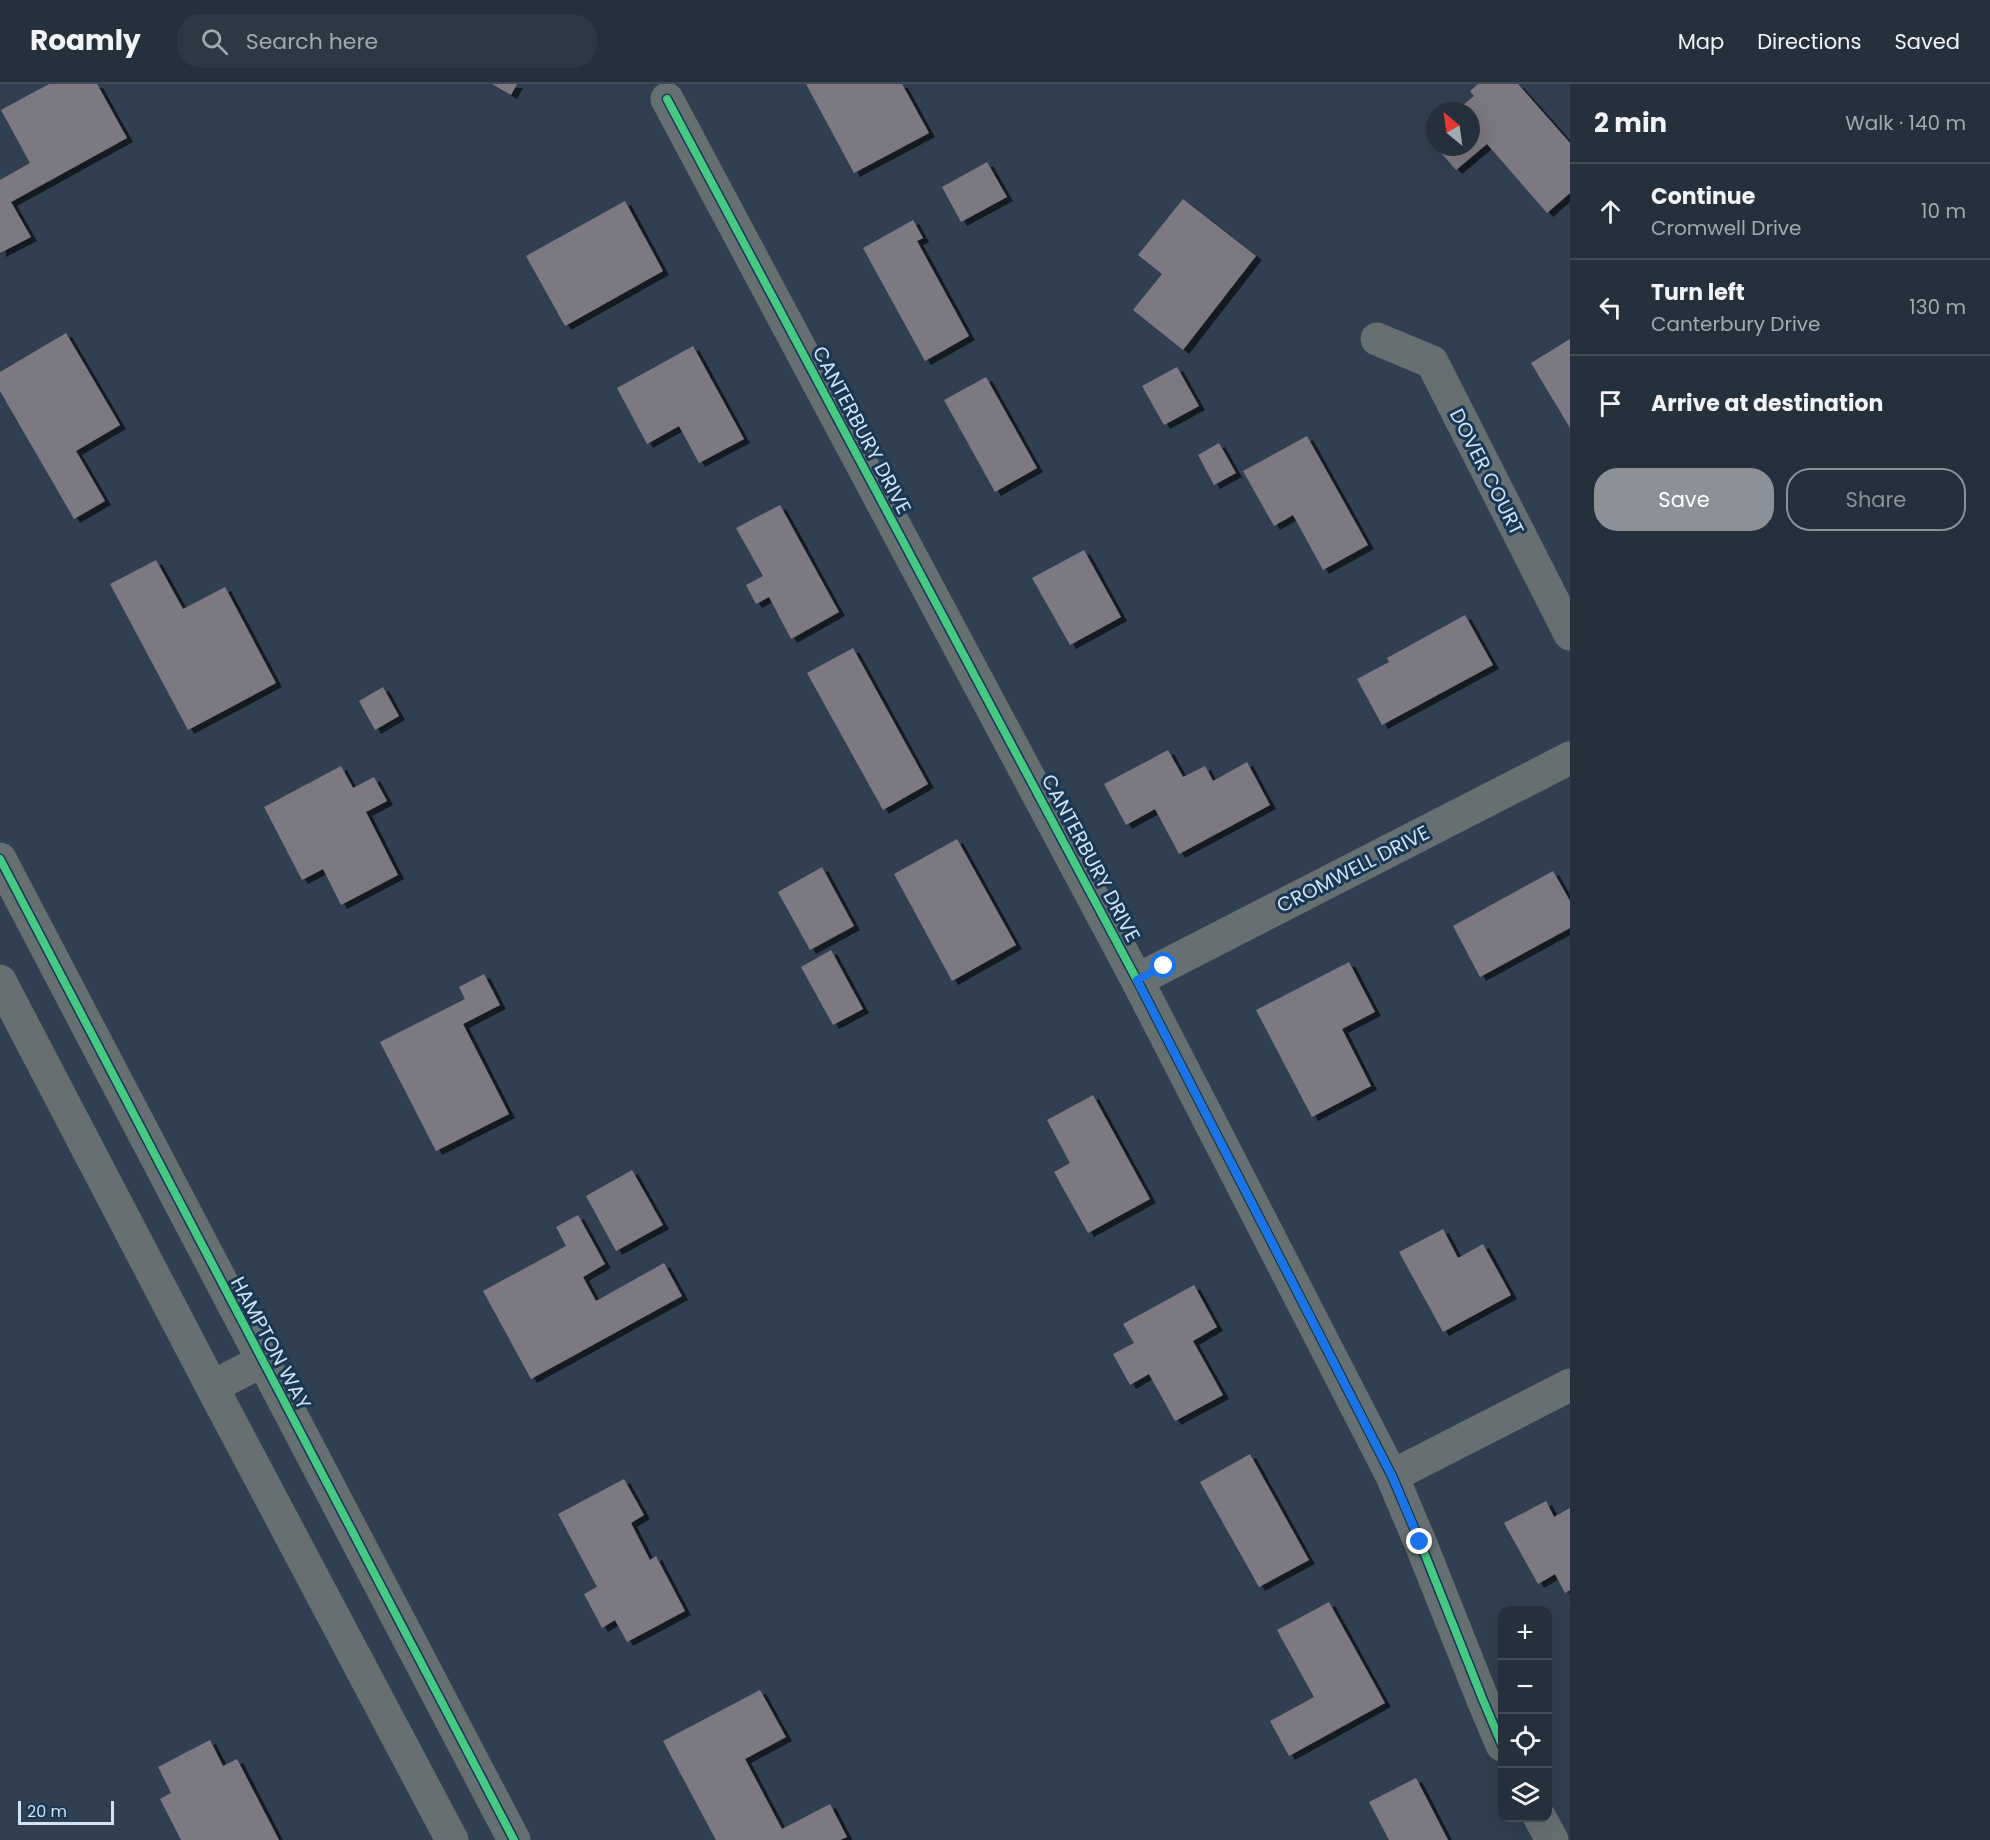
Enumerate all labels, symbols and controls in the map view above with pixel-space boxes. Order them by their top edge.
search box [177,14,597,68]
text: Roamly [30,21,141,60]
icon: search [198,25,231,58]
text: Search here [246,26,378,57]
text: Map [1678,27,1724,56]
text: Directions [1757,27,1861,56]
text: Saved [1894,27,1960,56]
north arrow [1426,102,1480,156]
text: 2 min [1594,105,1667,141]
text: Walk · 140 m [1845,109,1966,137]
text: Continue [1651,181,1755,212]
icon: ahead [1594,195,1627,228]
text: 10 m [1921,197,1966,225]
text: Cromwell Drive [1651,214,1801,242]
text: Turn left [1651,277,1745,308]
icon: left [1594,291,1627,324]
text: 130 m [1909,293,1966,321]
text: Canterbury Drive [1651,310,1820,338]
street label: CANTERBURY DRIVE [806,341,918,519]
icon: arrive [1594,387,1627,420]
text: Arrive at destination [1651,388,1883,419]
street label: DOVER COURT [1443,404,1531,540]
button: Save [1594,468,1774,531]
button: Share [1786,468,1966,531]
street label: CANTERBURY DRIVE [1035,769,1147,947]
street label: CROMWELL DRIVE [1272,818,1434,920]
route start [1150,952,1176,978]
street label: HAMPTON WAY [224,1272,318,1415]
route end [1406,1528,1432,1554]
map controls [1498,1606,1552,1822]
button: + [1498,1606,1552,1660]
button: − [1498,1660,1552,1714]
button: locate [1498,1714,1552,1768]
button: layers [1498,1768,1552,1822]
scale bar [18,1798,114,1826]
text: 20 m [27,1800,67,1823]

